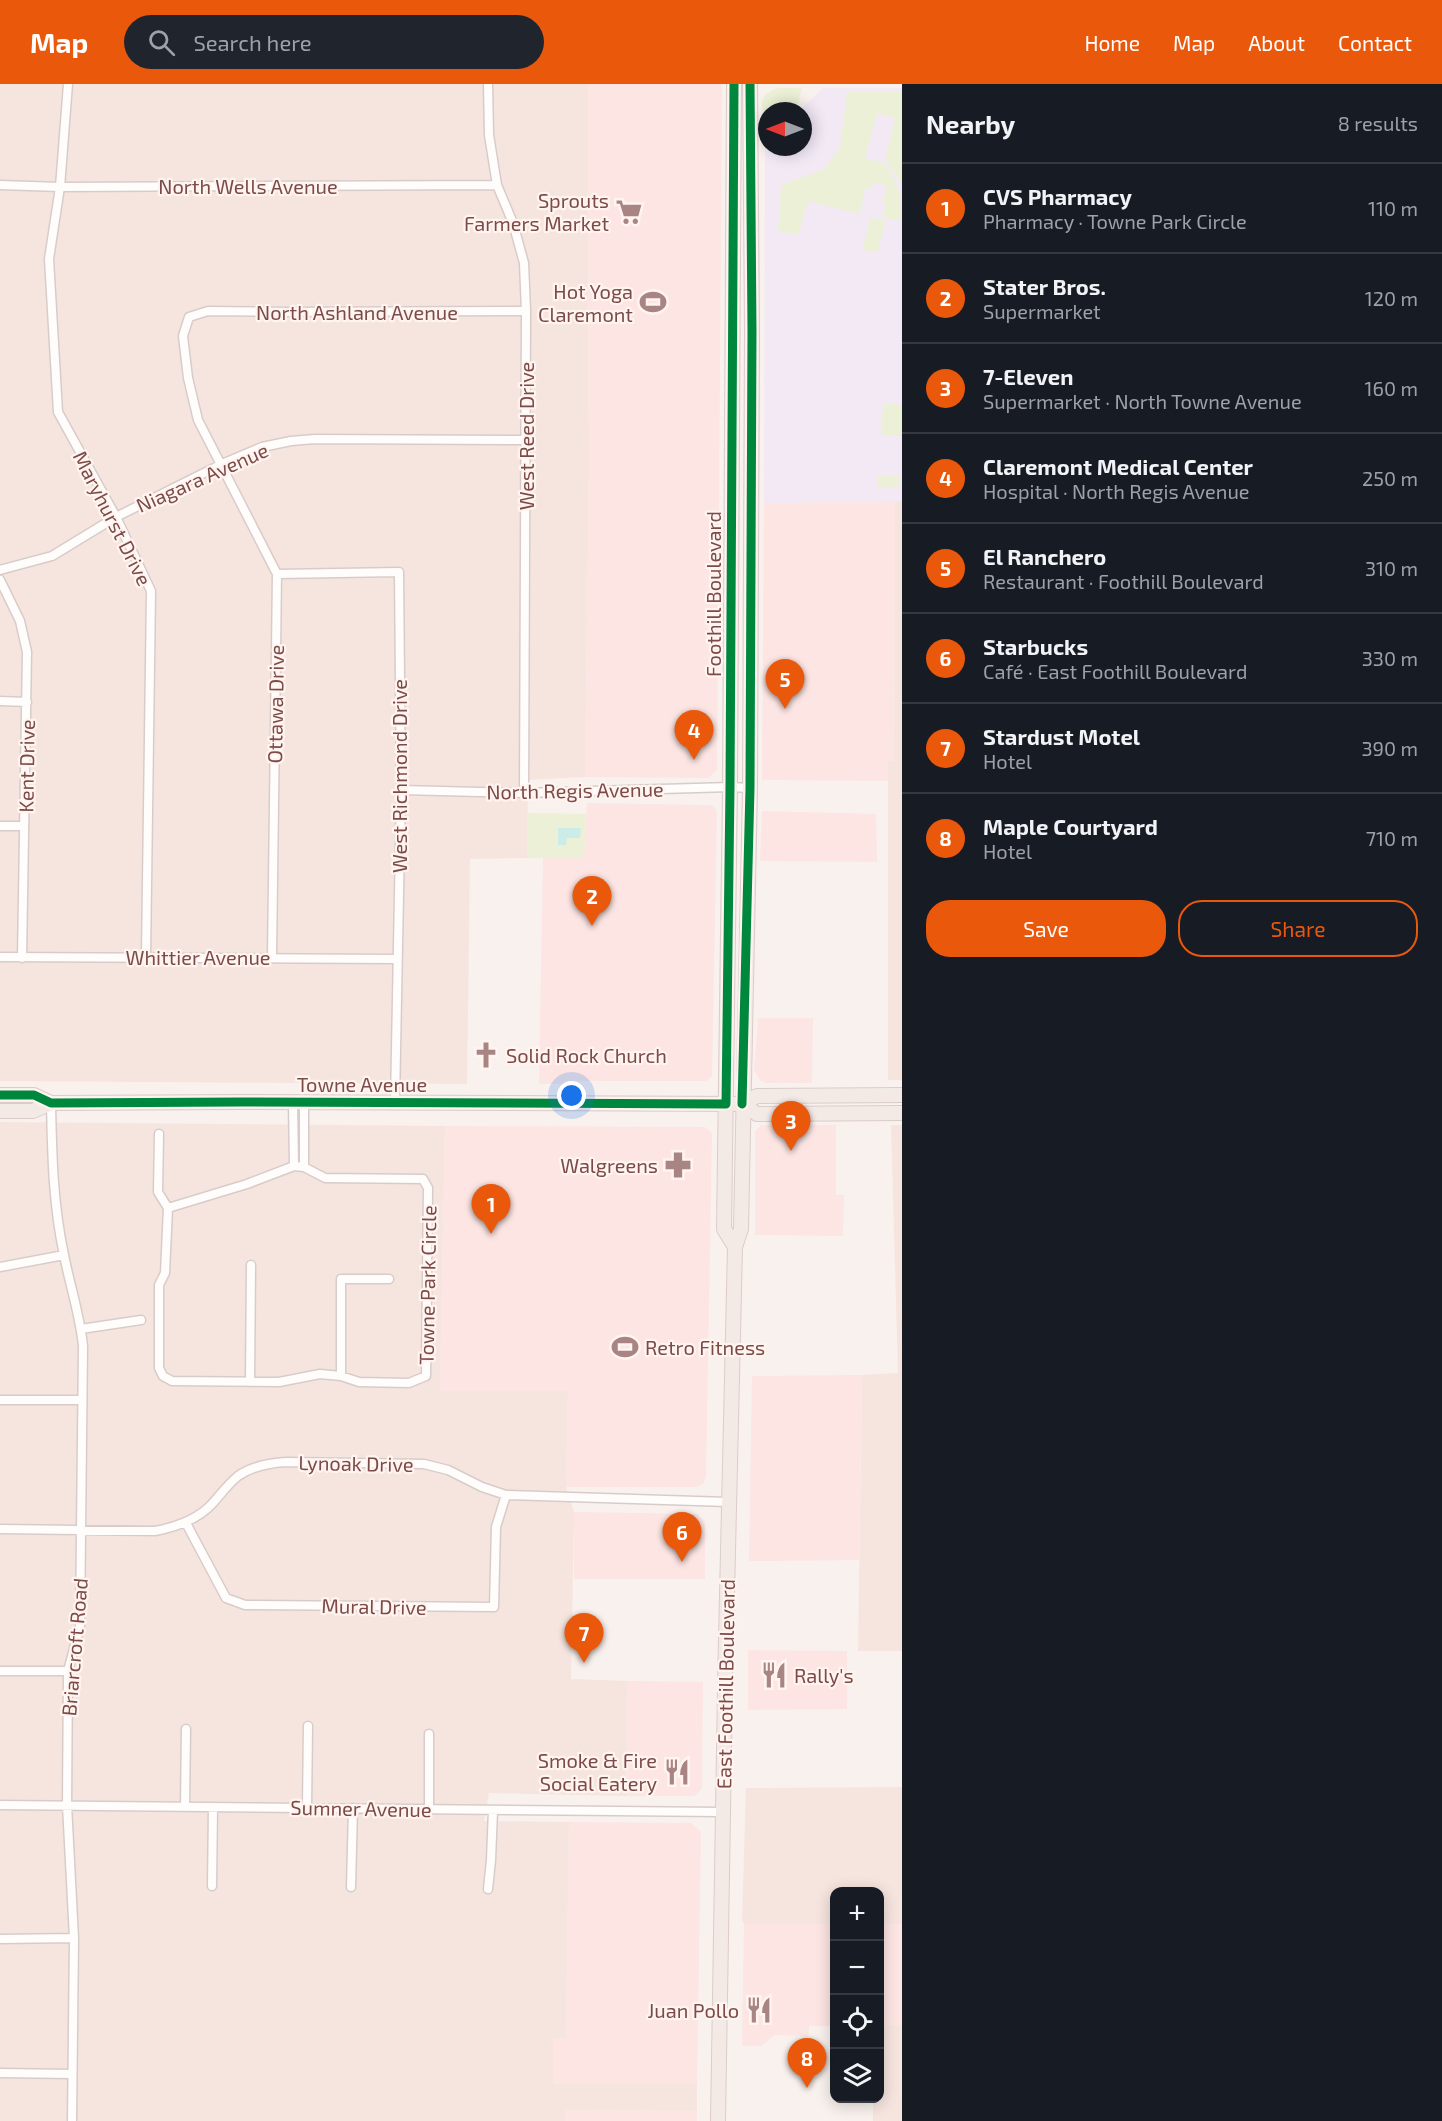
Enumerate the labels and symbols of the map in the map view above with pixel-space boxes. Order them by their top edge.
north arrow [758,102,812,156]
street label: North Wells Avenue [158,174,338,198]
place label: Sprouts Farmers Market [464,188,609,235]
supermarket icon: Sprouts Farmers Market [614,197,644,227]
place label: Hot Yoga Claremont [538,279,633,326]
sports icon: Hot Yoga Claremont [638,287,668,317]
street label: North Ashland Avenue [256,300,458,324]
street label: West Reed Drive [514,362,538,510]
street label: Niagara Avenue [132,437,272,517]
street label: Maryhurst Drive [69,447,157,589]
street label: Foothill Boulevard [701,511,725,677]
street label: Ottawa Drive [262,644,288,764]
pin: 5 [766,660,804,709]
street label: West Richmond Drive [387,679,411,873]
pin: 4 [674,710,714,760]
street label: Kent Drive [13,719,39,813]
street label: North Regis Avenue [486,776,664,804]
pin: 2 [572,876,612,926]
street label: Whittier Avenue [125,945,271,969]
church icon: Solid Rock Church [471,1040,501,1070]
place label: Solid Rock Church [506,1043,667,1067]
street label: Towne Avenue [297,1072,427,1096]
your location [557,1081,586,1110]
pin: 3 [772,1102,810,1151]
pharmacy icon: Walgreens [663,1150,693,1180]
place label: Walgreens [560,1153,658,1177]
pin: 1 [472,1184,510,1234]
street label: Towne Park Circle [414,1205,440,1365]
sports icon: Retro Fitness [610,1332,640,1362]
place label: Retro Fitness [645,1335,765,1359]
street label: Lynoak Drive [298,1450,414,1476]
pin: 6 [662,1512,702,1562]
street label: Briarcroft Road [56,1577,92,1717]
street label: East Foothill Boulevard [711,1579,739,1789]
street label: Mural Drive [321,1593,427,1619]
pin: 7 [564,1614,604,1663]
restaurant icon: Rally's [759,1660,789,1690]
place label: Rally's [794,1663,854,1687]
place label: Smoke & Fire Social Eatery [538,1748,657,1795]
restaurant icon: Smoke & Fire Social Eatery [662,1757,692,1787]
street label: Sumner Avenue [290,1795,432,1821]
restaurant icon: Juan Pollo [744,1995,774,2025]
place label: Juan Pollo [647,1998,739,2022]
pin: 8 [788,2038,826,2088]

